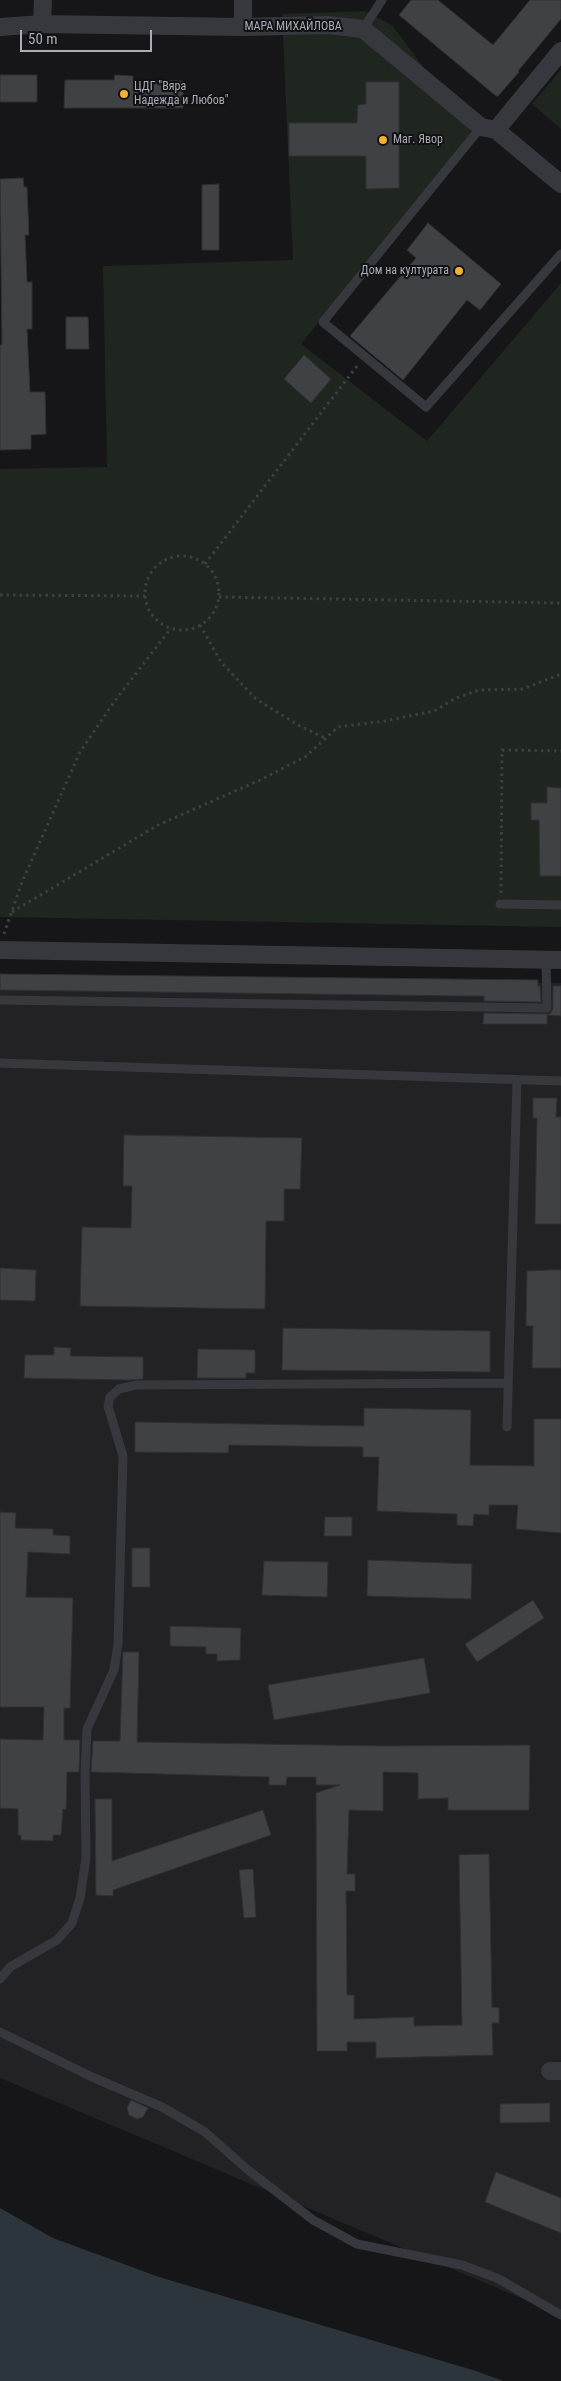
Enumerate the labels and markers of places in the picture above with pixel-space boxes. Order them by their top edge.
place label: ЦДГ "Вяра Надежда и Любов" [134,80,229,108]
marker: ЦДГ "Вяра Надежда и Любов" [118,88,130,100]
place label: Маг. Явор [393,133,443,147]
marker: Маг. Явор [377,134,389,146]
place label: Дом на културата [361,264,449,278]
marker: Дом на културата [453,265,465,277]

